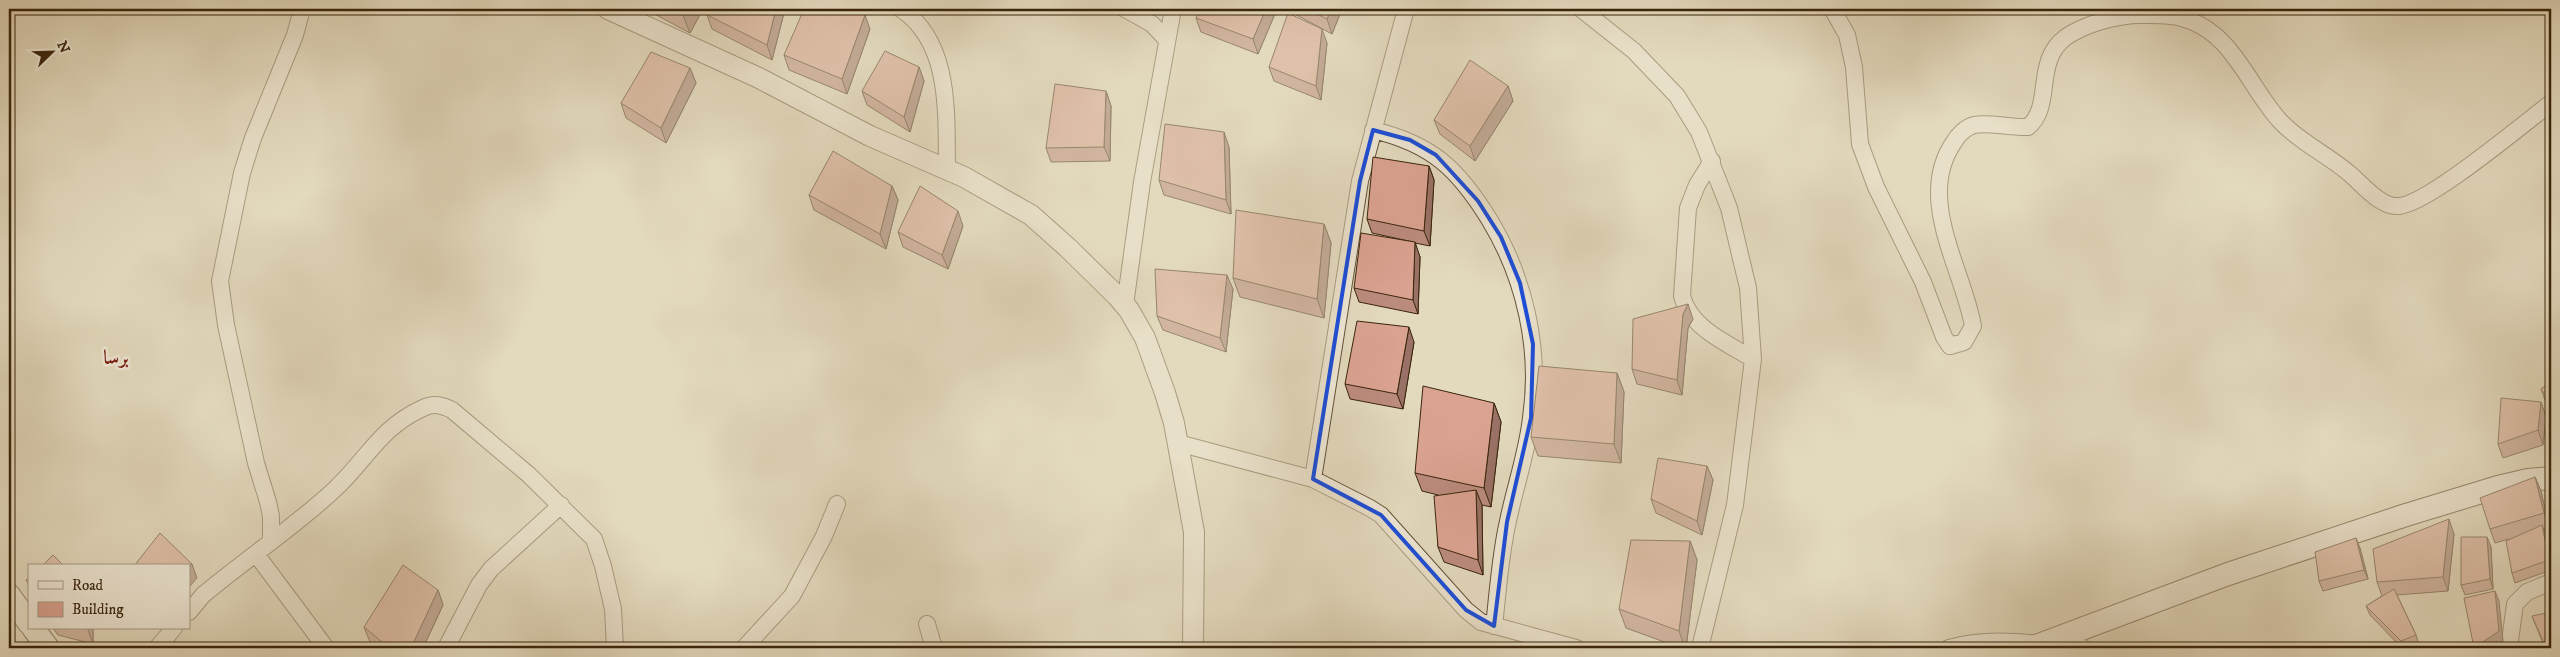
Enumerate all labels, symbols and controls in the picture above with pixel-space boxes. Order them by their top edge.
north arrow [28,28,78,78]
text: N [53,39,74,57]
district label: برسا [103,346,129,371]
legend [28,564,190,630]
text: Road [72,576,104,595]
text: Building [72,600,124,619]

